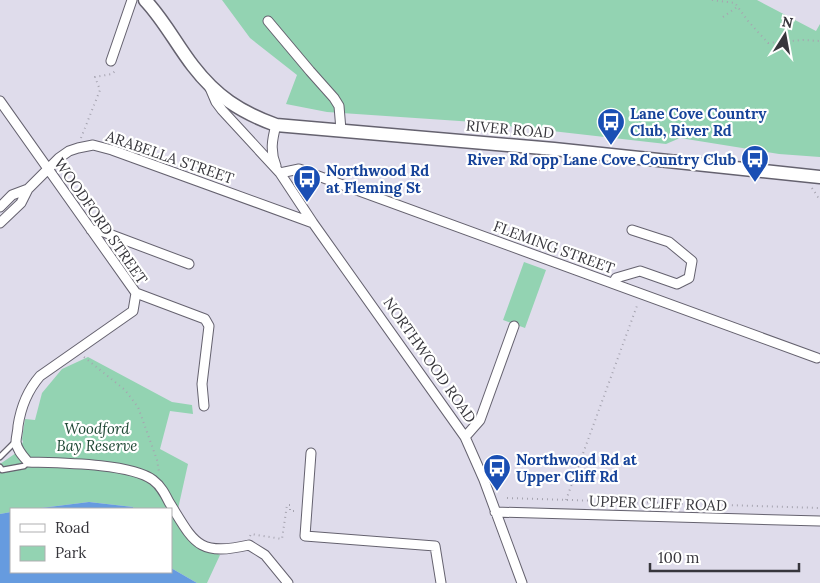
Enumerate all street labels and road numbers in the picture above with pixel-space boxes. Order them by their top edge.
street label: RIVER ROAD [465,116,555,142]
street label: ARABELLA STREET [103,126,237,188]
street label: WOODFORD STREET [50,154,152,288]
street label: FLEMING STREET [491,216,618,278]
street label: NORTHWOOD ROAD [379,293,481,427]
street label: UPPER CLIFF ROAD [589,491,727,515]

